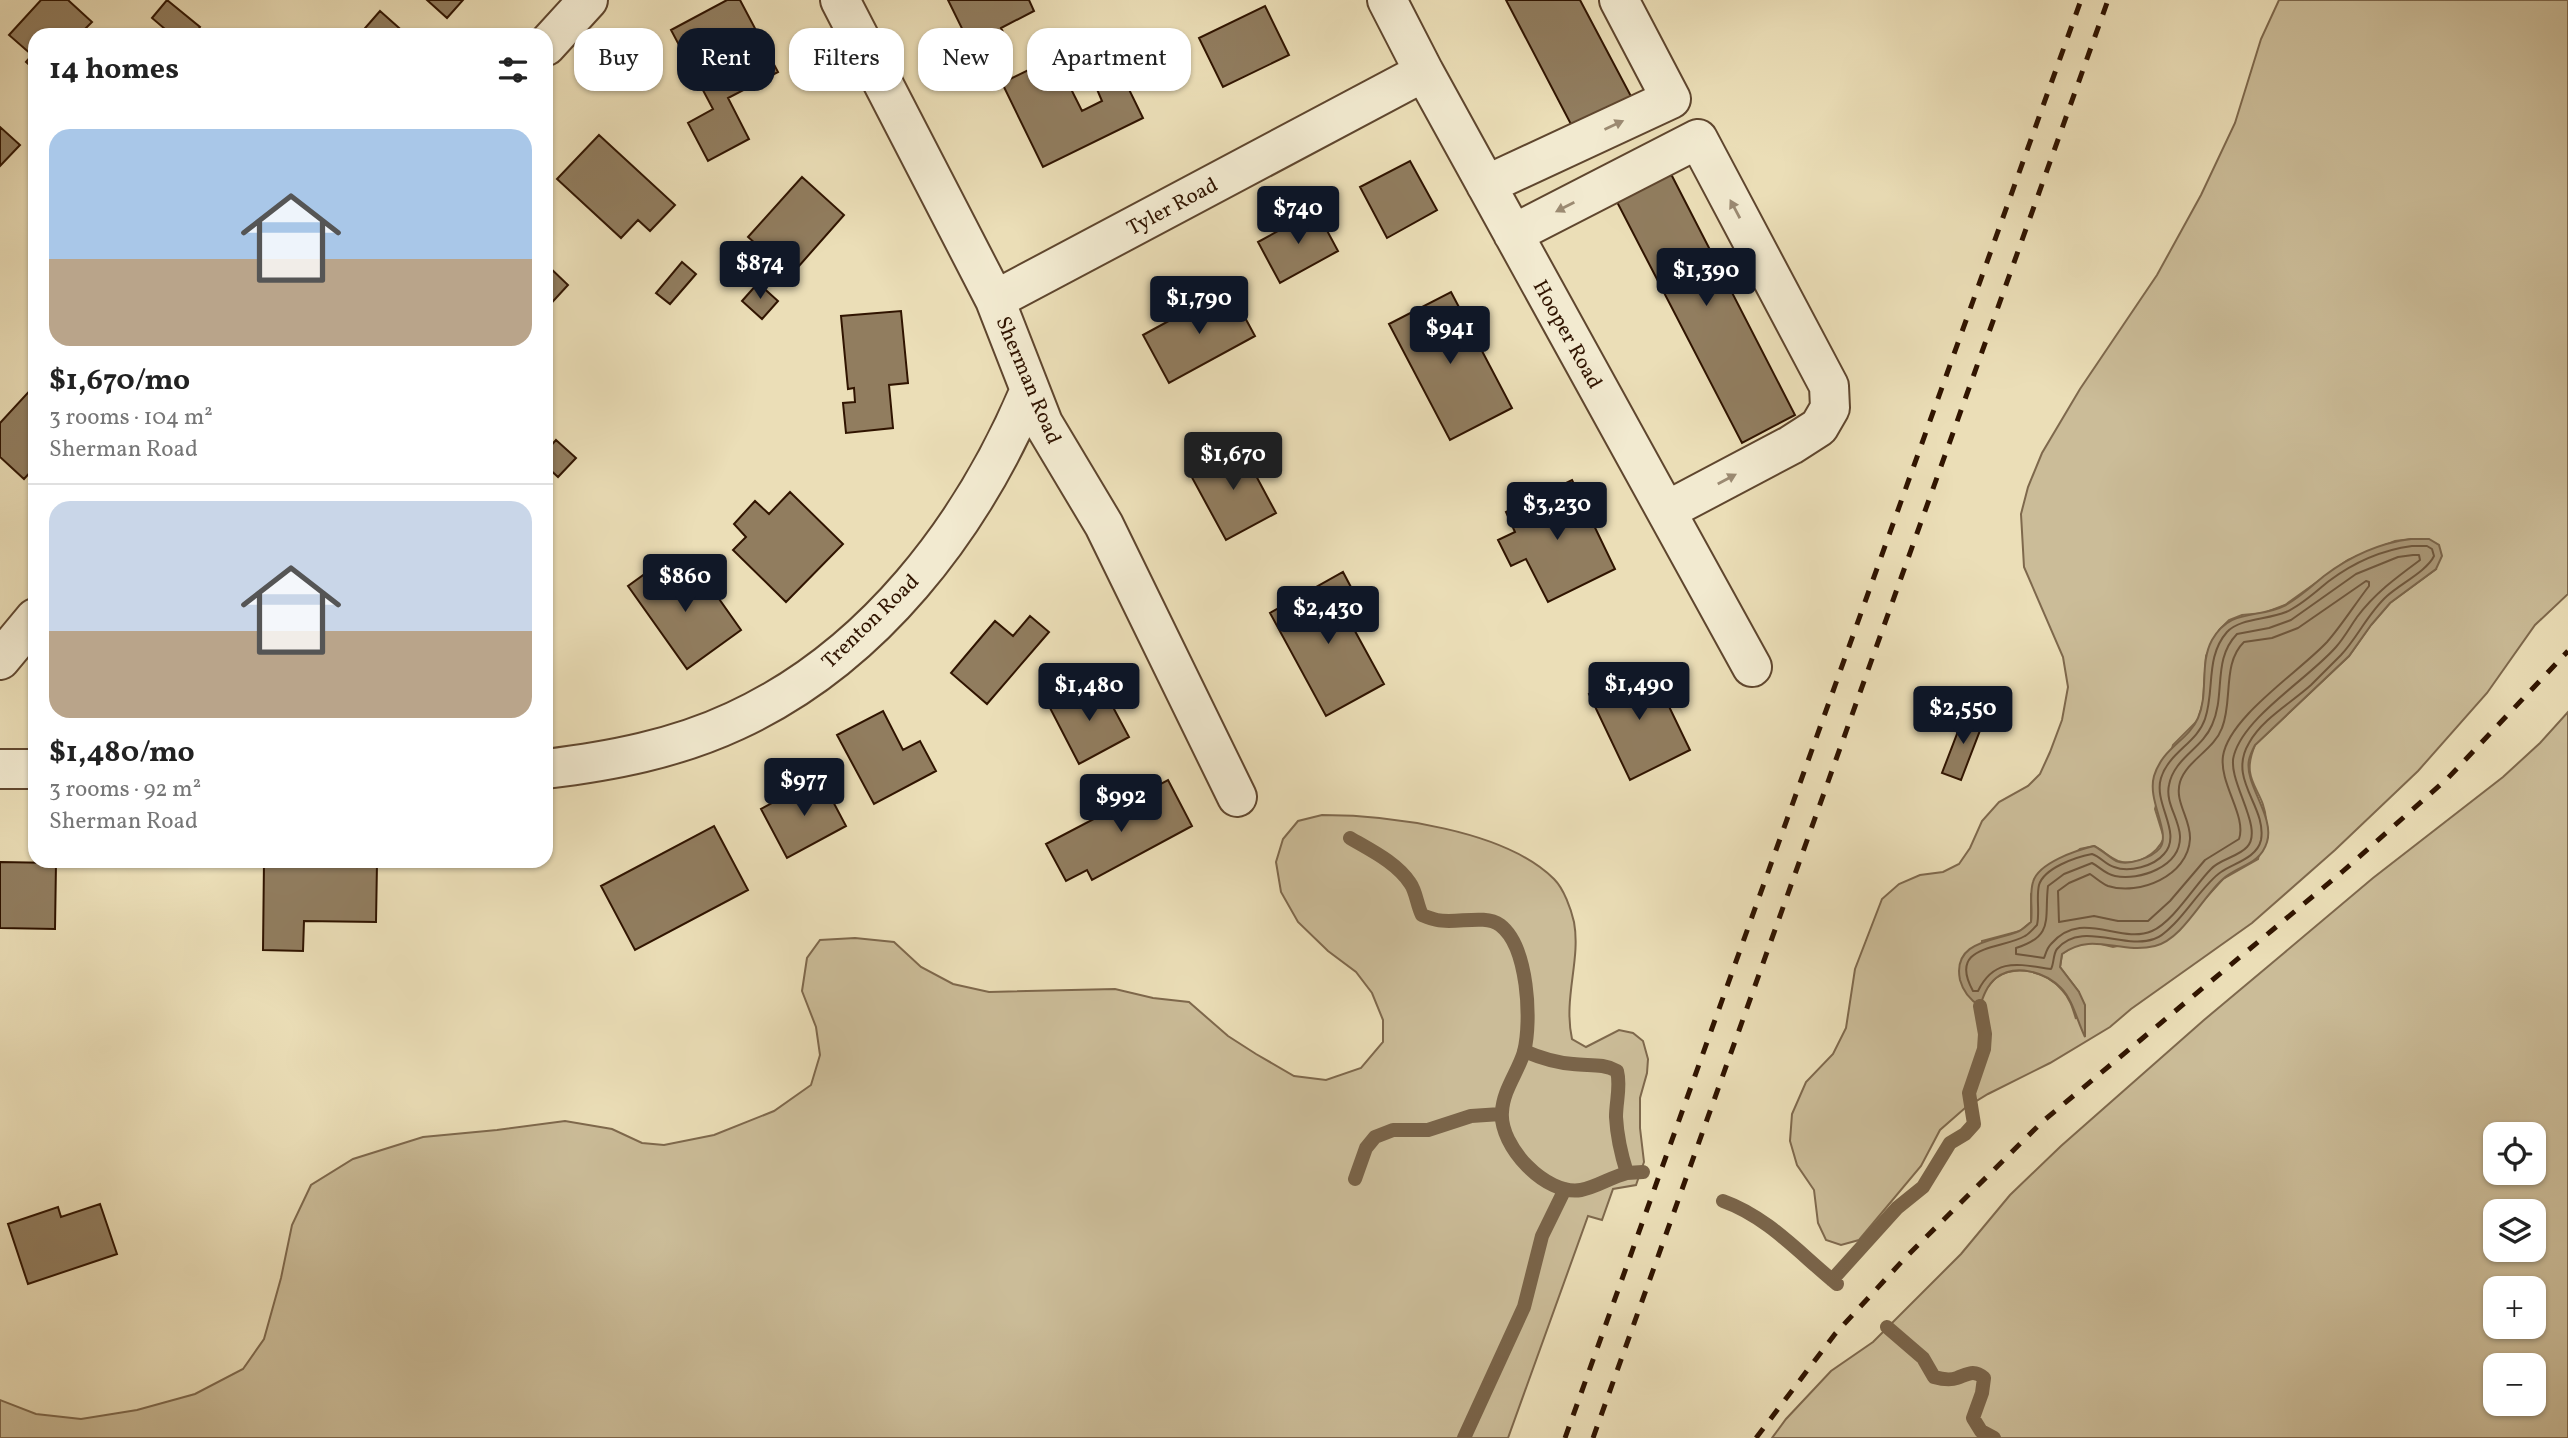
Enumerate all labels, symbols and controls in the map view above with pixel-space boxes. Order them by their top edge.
chip: Buy [574,28,663,91]
chip: Rent [677,28,775,91]
chip: Filters [789,28,904,91]
chip: New [918,28,1013,91]
chip: Apartment [1027,28,1191,91]
text: 14 homes [49,49,179,91]
icon: filters [494,51,532,89]
one-way arrow [1604,119,1625,130]
street label: Tyler Road [1122,171,1223,243]
icon: home [228,175,354,301]
pin: $740 [1257,187,1339,246]
text: $740 [1273,193,1323,225]
one-way arrow [1729,199,1741,219]
one-way arrow [1555,200,1575,212]
pin: $874 [719,242,801,301]
text: $874 [736,248,784,280]
pin: $1,390 [1649,248,1763,308]
text: $1,390 [1673,255,1739,287]
street label: Hooper Road [1525,275,1609,394]
pin: $1,790 [1142,276,1256,336]
text: $1,790 [1166,283,1232,315]
pin: $941 [1409,306,1491,366]
street label: Sherman Road [988,312,1068,449]
text: $941 [1426,313,1474,345]
text: $1,670/mo [49,360,190,402]
text: 3 rooms · 104 m² [49,402,213,434]
pin: $1,670 [1176,433,1290,492]
text: Sherman Road [49,434,198,466]
text: $1,670 [1200,439,1266,471]
one-way arrow [1717,473,1736,485]
pin: $3,230 [1500,482,1614,542]
text: $3,230 [1523,489,1591,521]
icon: home [228,547,354,673]
pin: $860 [644,554,726,614]
text: $860 [659,561,711,593]
street label: Trenton Road [816,568,926,676]
pin: $2,430 [1271,586,1385,646]
text: $2,430 [1293,593,1363,625]
pin: $1,490 [1582,662,1696,722]
pin: $1,480 [1032,664,1146,723]
text: $1,490 [1604,669,1674,701]
text: $1,480 [1054,670,1124,702]
pin: $2,550 [1906,686,2020,746]
text: $2,550 [1929,693,1997,725]
text: $1,480/mo [49,732,195,774]
pin: $977 [763,758,845,818]
text: $977 [780,765,828,797]
text: 3 rooms · 92 m² [49,774,201,806]
pin: $992 [1080,774,1162,834]
text: $992 [1096,781,1146,813]
text: Sherman Road [49,806,198,838]
map controls [2483,1122,2546,1416]
button: locate [2483,1122,2546,1185]
button: layers [2483,1199,2546,1262]
button: + [2483,1276,2546,1339]
button: − [2483,1353,2546,1416]

